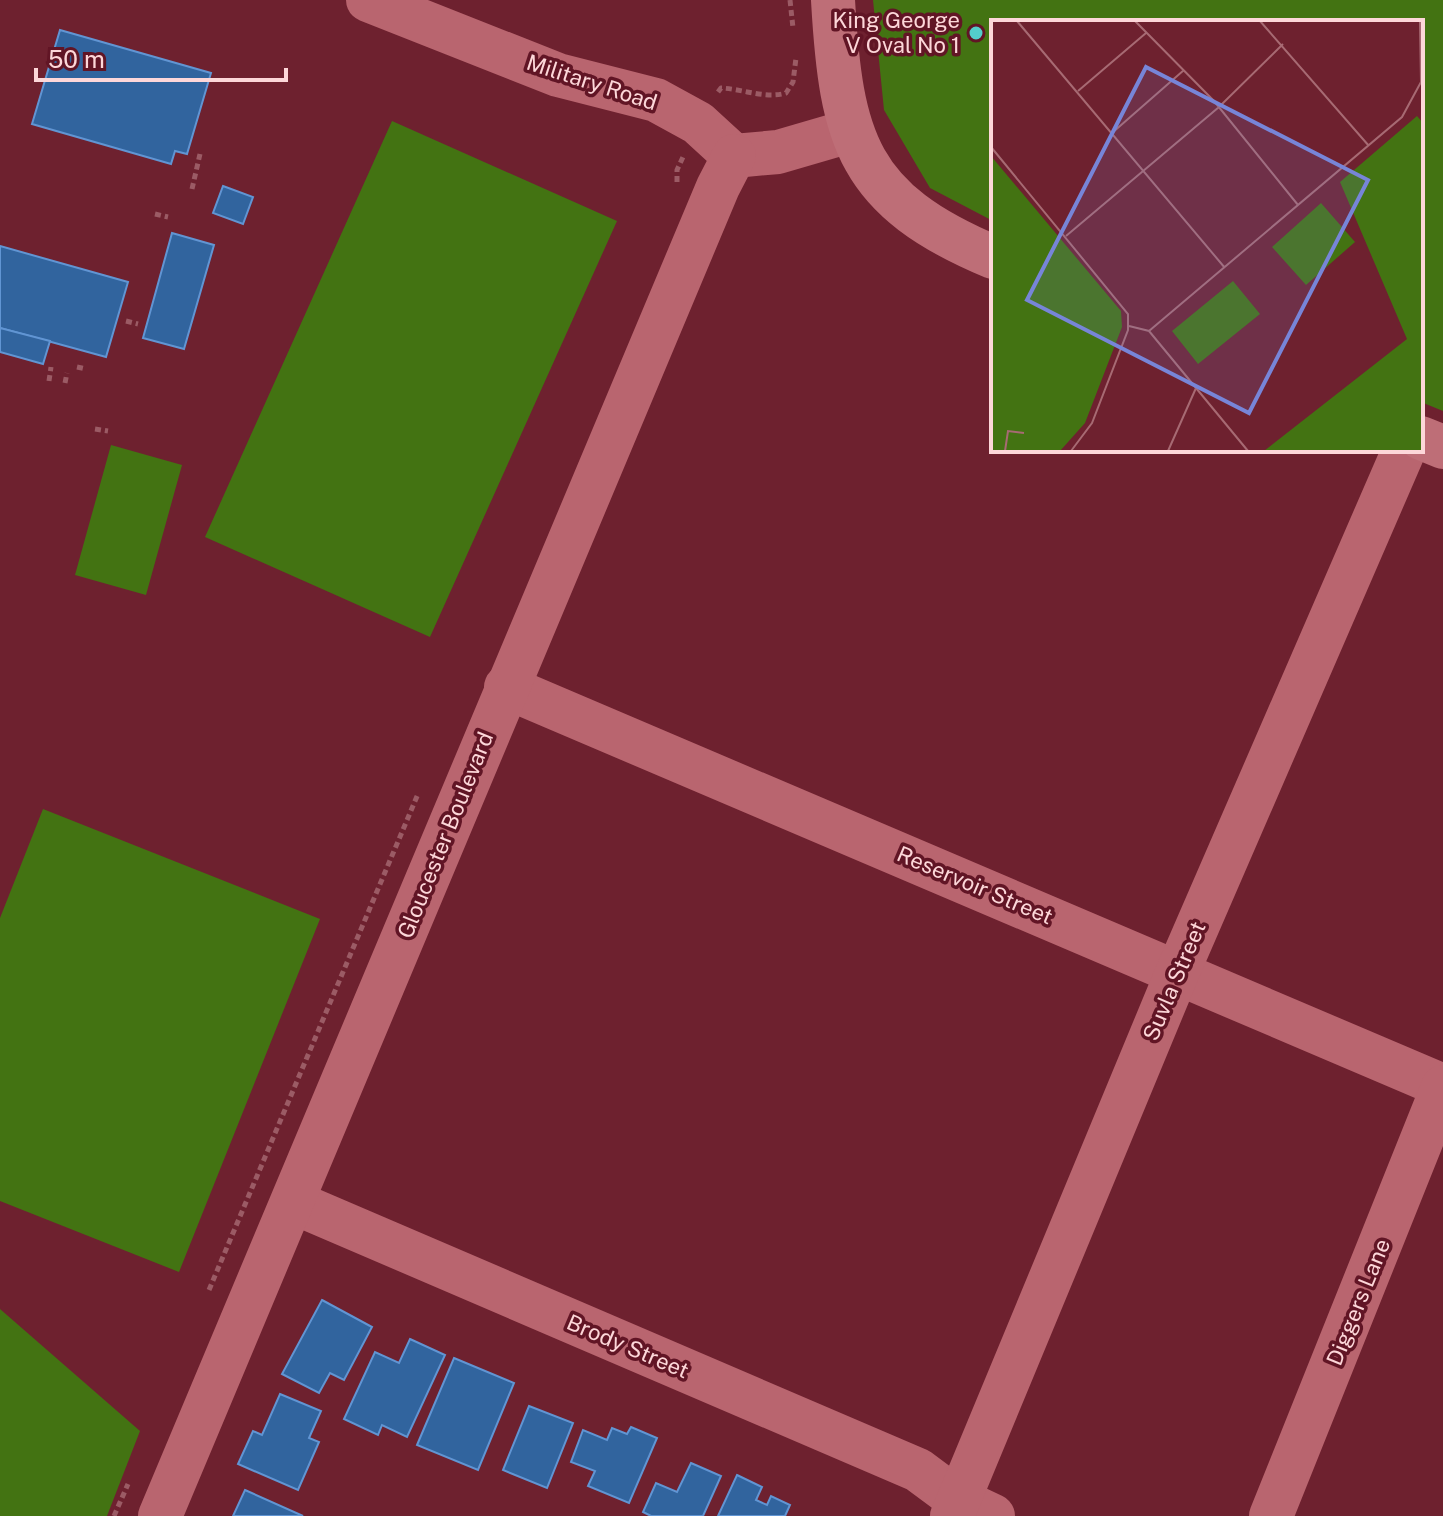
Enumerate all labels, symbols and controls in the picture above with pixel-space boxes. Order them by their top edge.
place label: King George V Oval No 1 [833,7,960,58]
inset map [991,20,1423,452]
marker: King George V Oval No 1 [967,24,985,42]
scale bar [36,32,286,82]
text: 50 m [48,45,105,73]
street label: Military Road [523,49,661,115]
street label: Gloucester Boulevard [392,728,498,942]
street label: Reservoir Street [893,841,1057,929]
street label: Suvla Street [1137,917,1211,1045]
street label: Diggers Lane [1321,1235,1395,1369]
street label: Brody Street [563,1309,693,1383]

